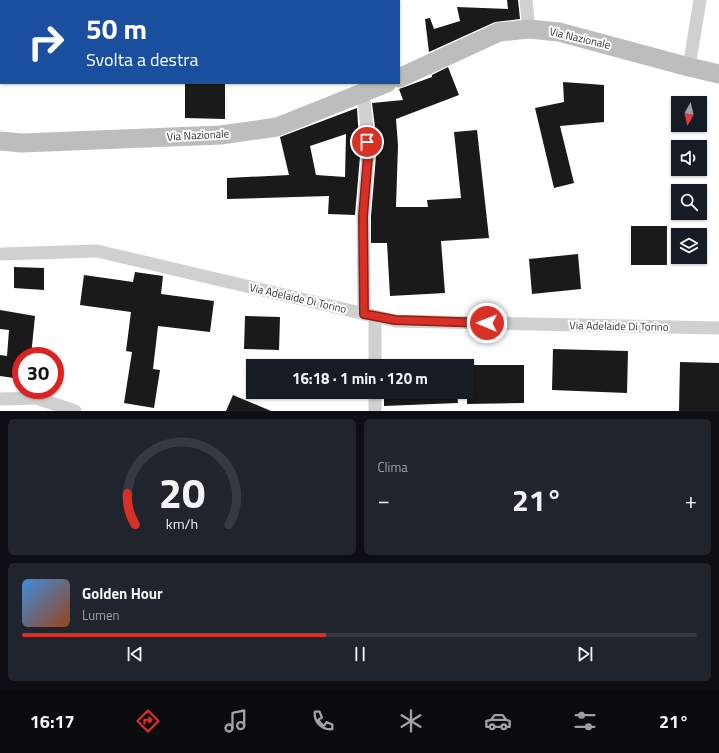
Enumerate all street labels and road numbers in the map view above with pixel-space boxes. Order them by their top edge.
street label: Via Nazionale [548,23,613,53]
street label: Via Nazionale [166,125,230,145]
street label: Via Adelaide Di Torino [248,279,348,317]
street label: Via Adelaide Di Torino [569,317,669,335]

